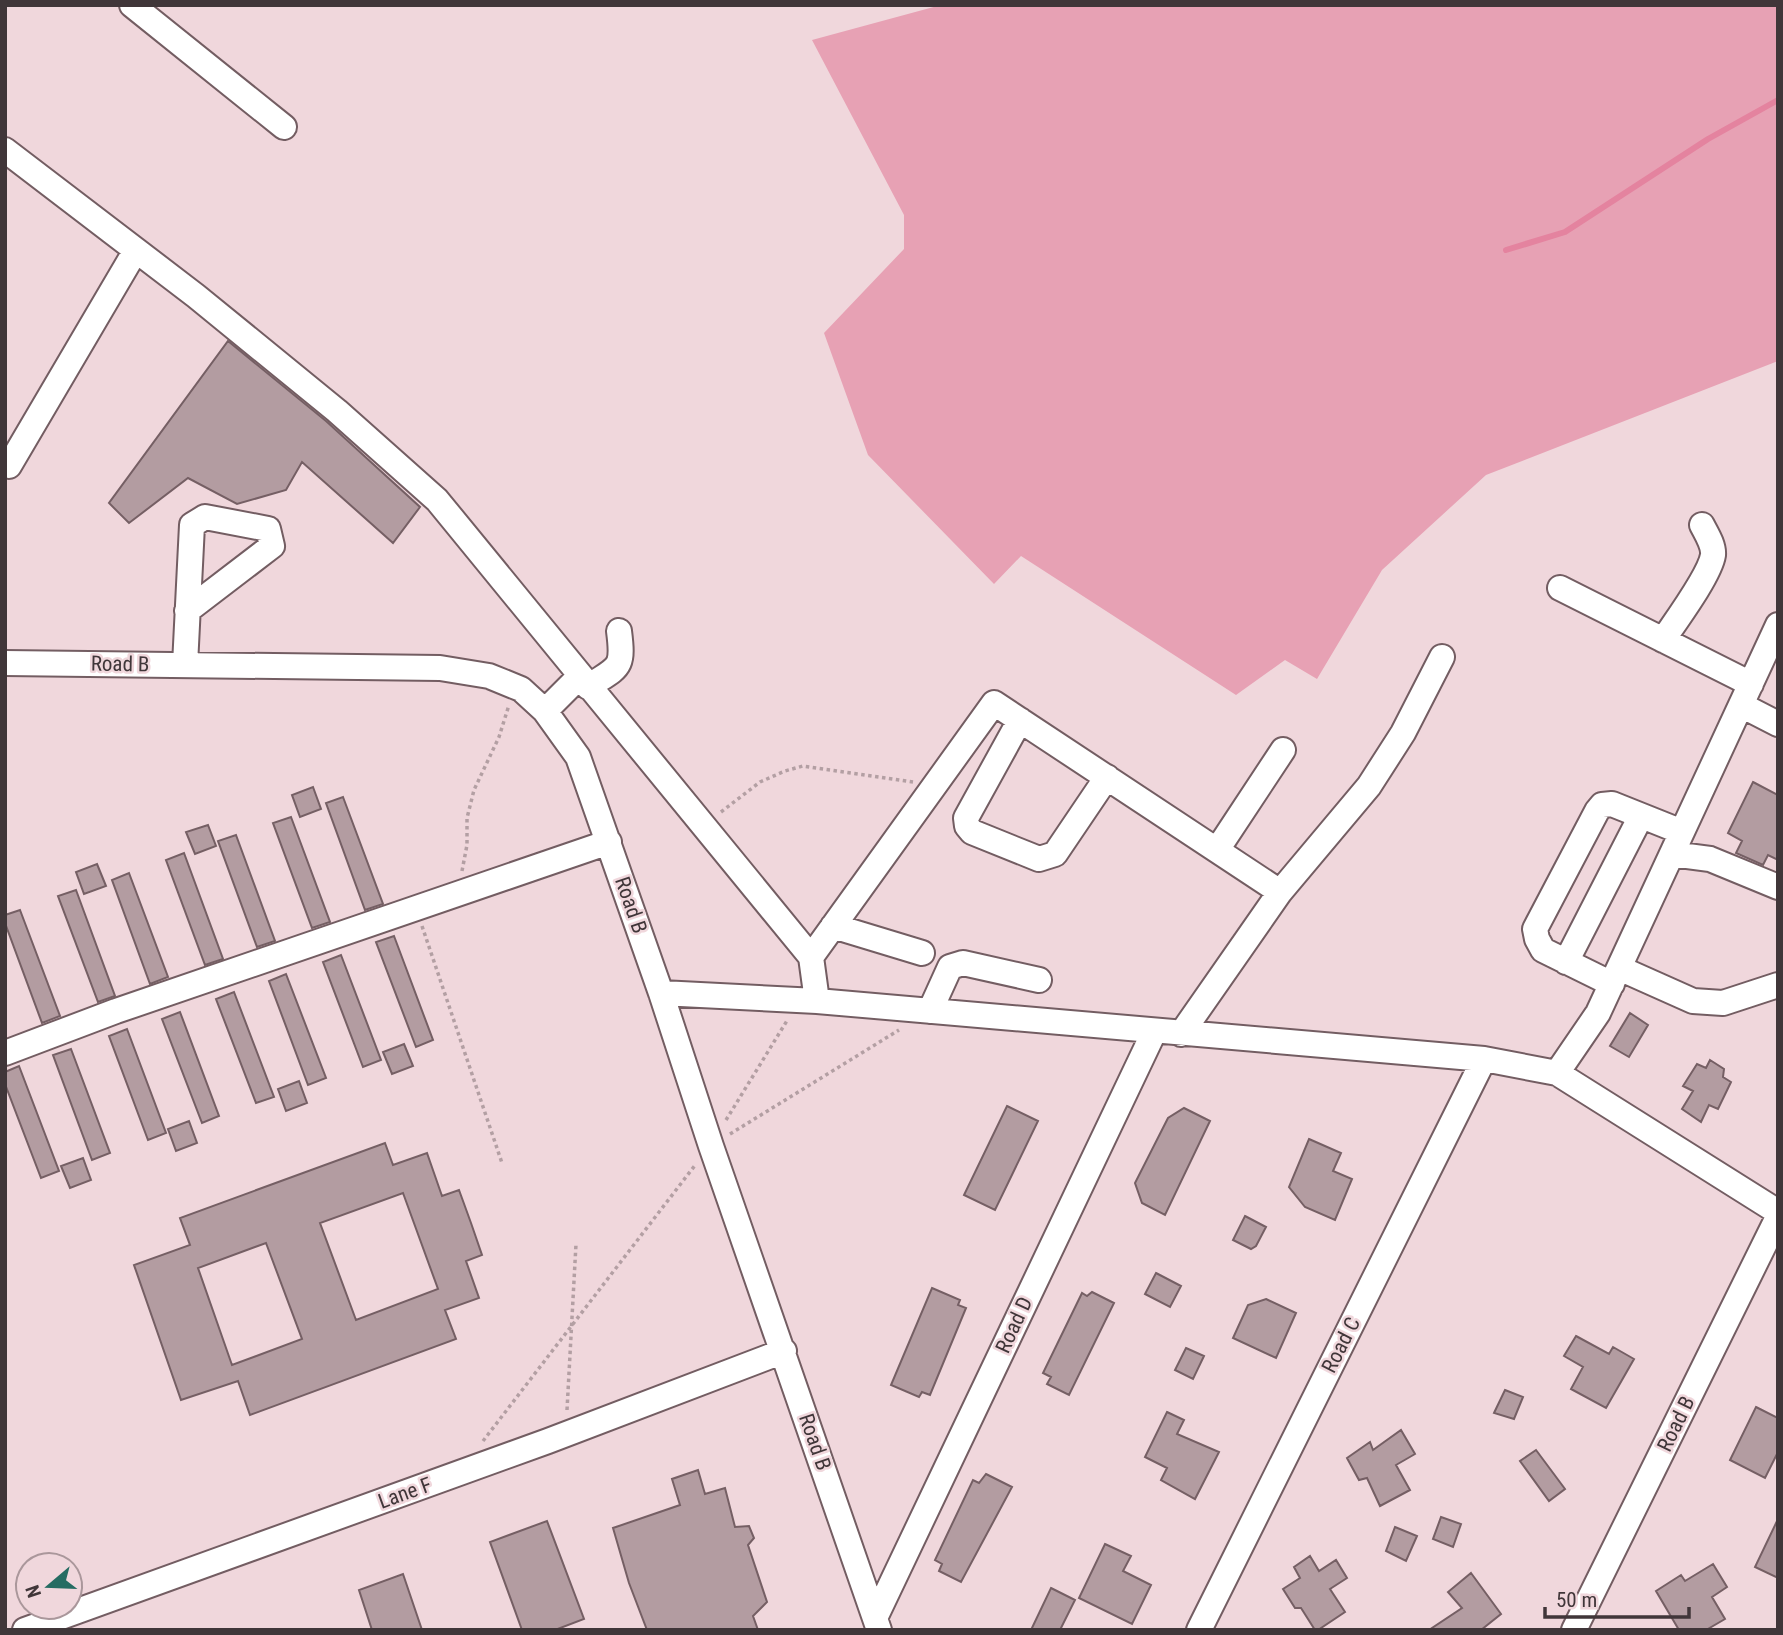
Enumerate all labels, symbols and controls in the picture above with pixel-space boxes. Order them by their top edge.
street label: Road B [91,651,149,677]
street label: Road B [610,873,652,937]
street label: Road D [991,1293,1037,1357]
street label: Road C [1317,1313,1365,1377]
street label: Road B [1652,1392,1700,1456]
street label: Road B [794,1410,836,1474]
street label: Lane F [375,1472,435,1514]
north arrow [14,1551,84,1621]
scale bar [1545,1576,1688,1620]
text: N [21,1582,46,1601]
text: 50 m [1556,1588,1597,1612]

